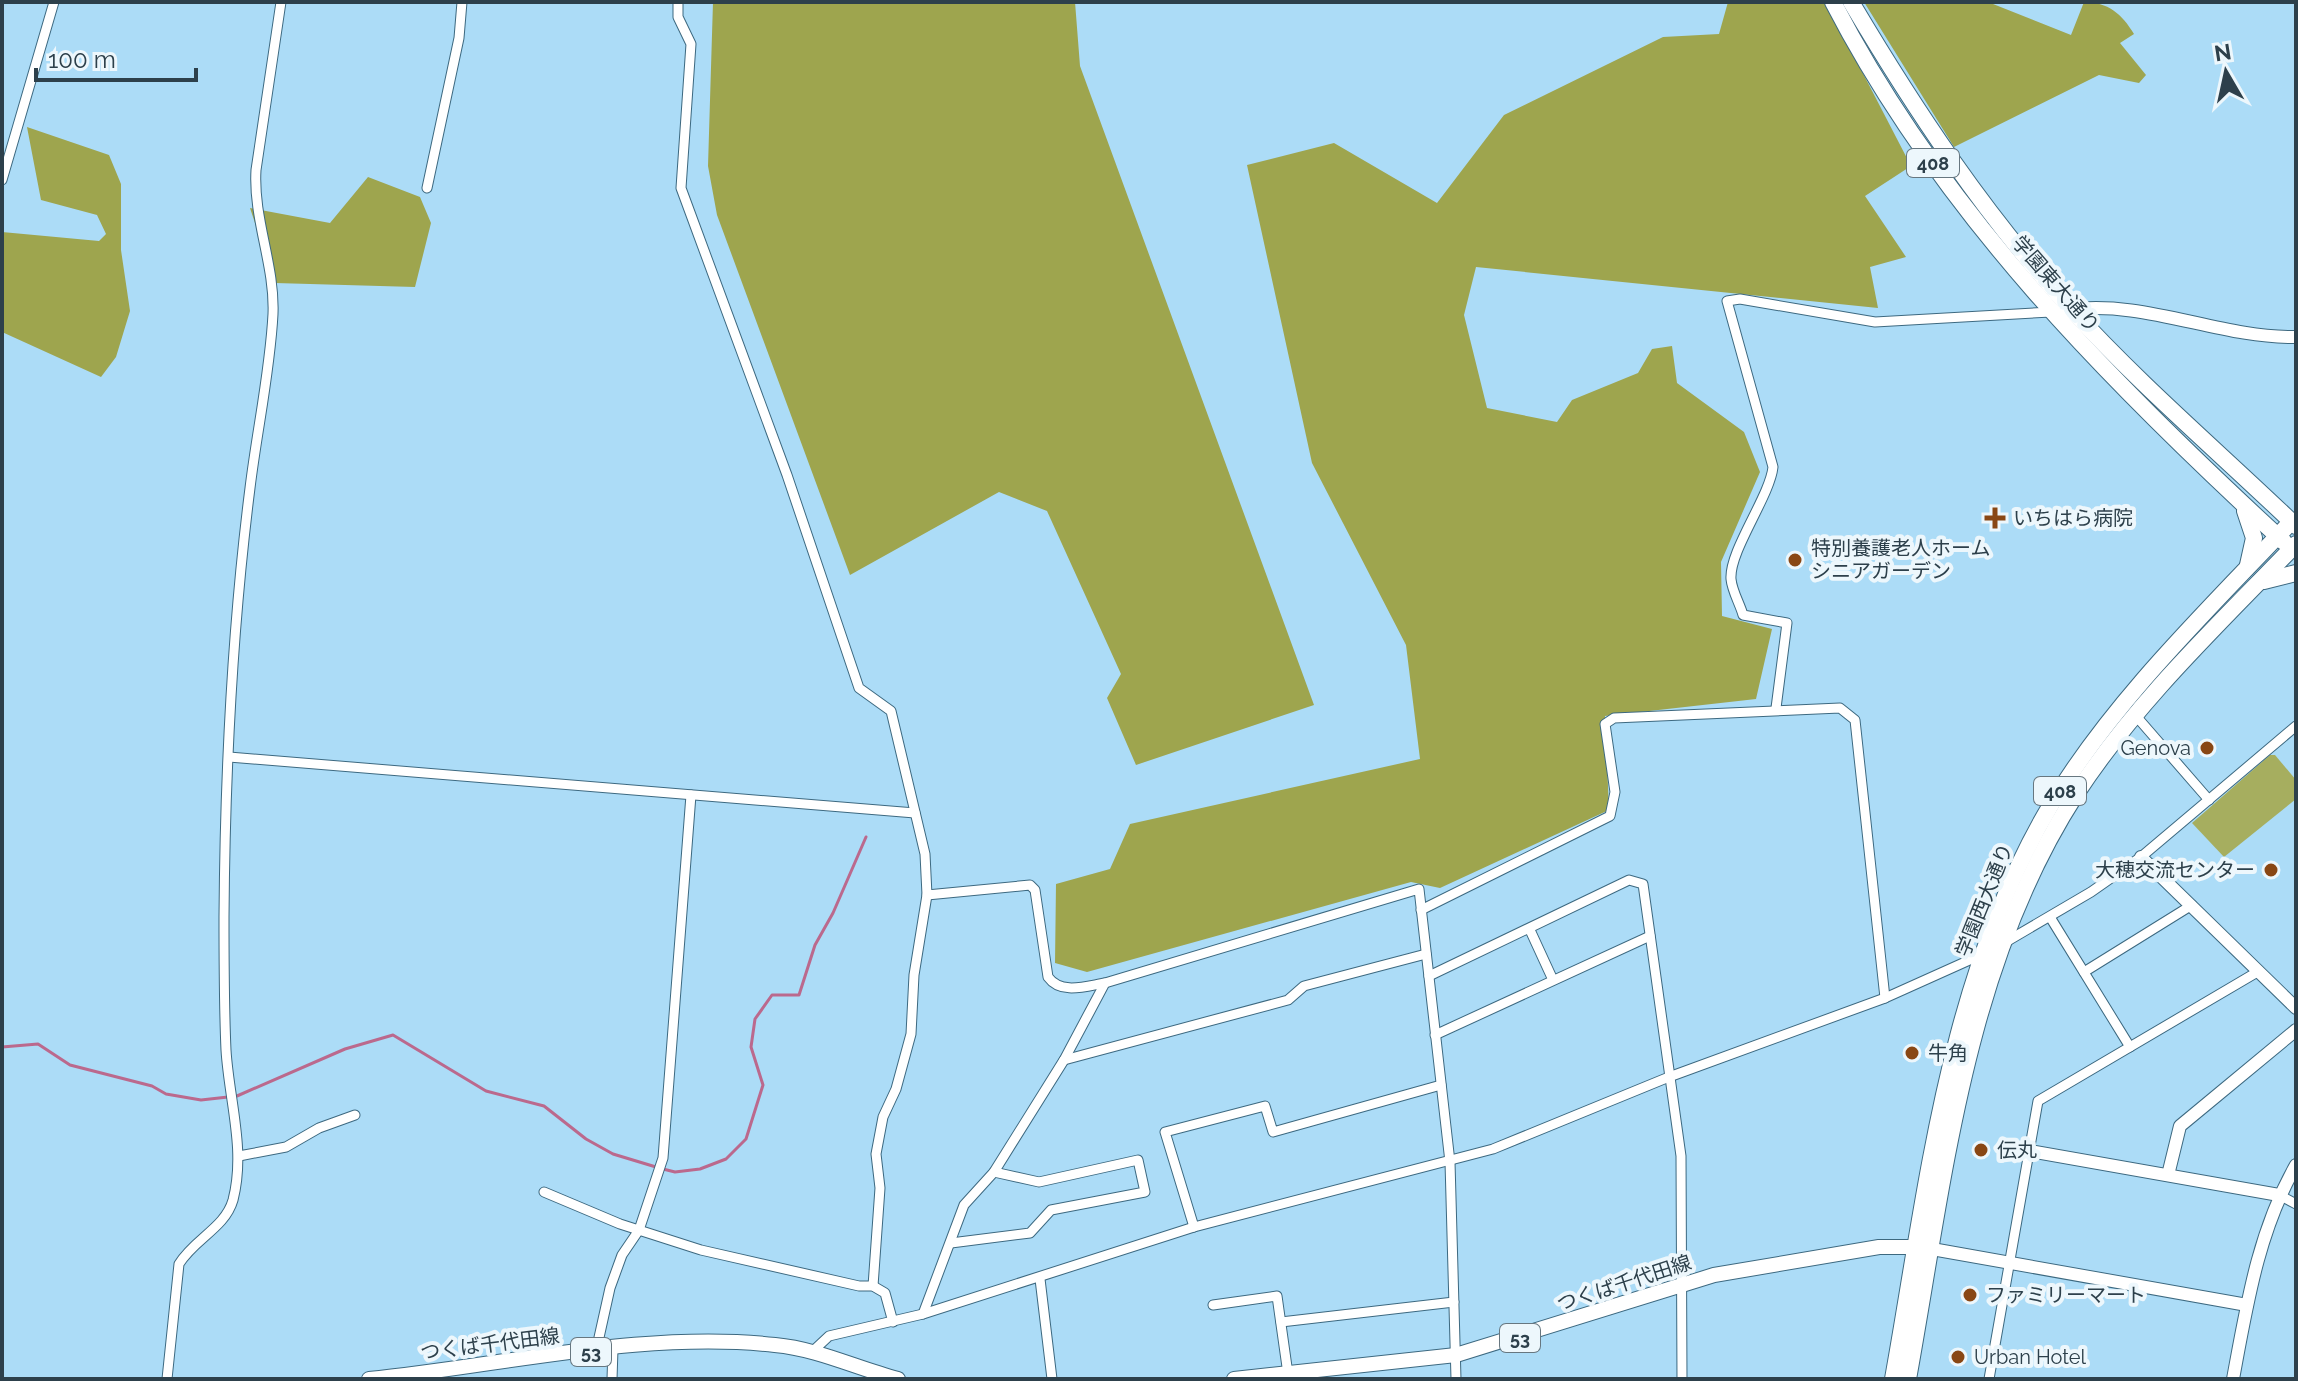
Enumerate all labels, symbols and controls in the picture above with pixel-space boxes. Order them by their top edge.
scale bar [36,32,196,82]
north arrow [2186,32,2266,112]
text: N [2213,38,2233,66]
text: 100 m [48,45,116,74]
road number: 408 [1907,149,1959,177]
street label: 学園東大通り [2008,231,2104,337]
place label: いちはら病院 [2013,506,2133,530]
marker: いちはら病院 [1984,507,2006,529]
place label: 特別養護老人ホーム シニアガーデン [1811,536,1990,583]
marker: 特別養護老人ホーム シニアガーデン [1786,551,1804,569]
place label: Genova [2120,736,2191,760]
marker: Genova [2198,739,2216,757]
road number: 408 [2034,777,2086,805]
street label: 学園西大通り [1950,840,2018,960]
place label: 大穂交流センター [2095,858,2255,882]
marker: 大穂交流センター [2262,861,2280,879]
place label: 牛角 [1928,1041,1968,1065]
marker: 牛角 [1903,1044,1921,1062]
place label: 伝丸 [1997,1138,2037,1162]
marker: 伝丸 [1972,1141,1990,1159]
street label: つくば千代田線 [1554,1250,1694,1316]
place label: ファミリーマート [1986,1283,2146,1307]
marker: ファミリーマート [1961,1286,1979,1304]
street label: つくば千代田線 [419,1324,561,1364]
road number: 53 [1500,1324,1540,1352]
road number: 53 [571,1338,611,1366]
place label: Urban Hotel [1974,1345,2087,1369]
marker: Urban Hotel [1949,1348,1967,1366]

